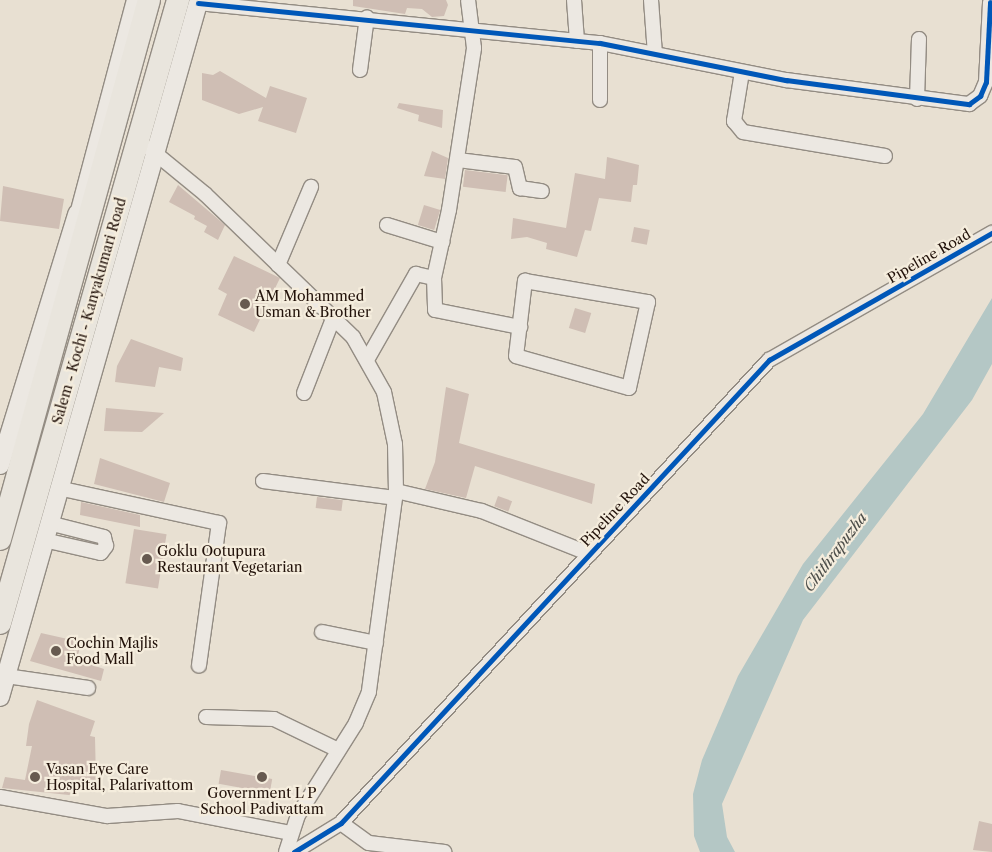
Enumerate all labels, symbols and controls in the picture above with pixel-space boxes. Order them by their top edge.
street label: Salem - Kochi - Kanyakumari Road [49,196,129,426]
street label: Pipeline Road [884,225,974,287]
place label: AM Mohammed Usman & Brother [255,288,371,321]
marker: AM Mohammed Usman & Brother [239,298,251,310]
street label: Pipeline Road [577,470,653,550]
water label: Chithrapuzha [799,509,871,595]
place label: Goklu Ootupura Restaurant Vegetarian [157,543,303,576]
marker: Goklu Ootupura Restaurant Vegetarian [141,553,153,565]
place label: Cochin Majlis Food Mall [66,635,158,668]
marker: Cochin Majlis Food Mall [50,645,62,657]
place label: Vasan Eye Care Hospital, Palarivattom [46,761,193,794]
marker: Vasan Eye Care Hospital, Palarivattom [28,770,42,784]
marker: Government L P School Padivattam [256,771,268,783]
place label: Government L P School Padivattam [200,785,324,818]

